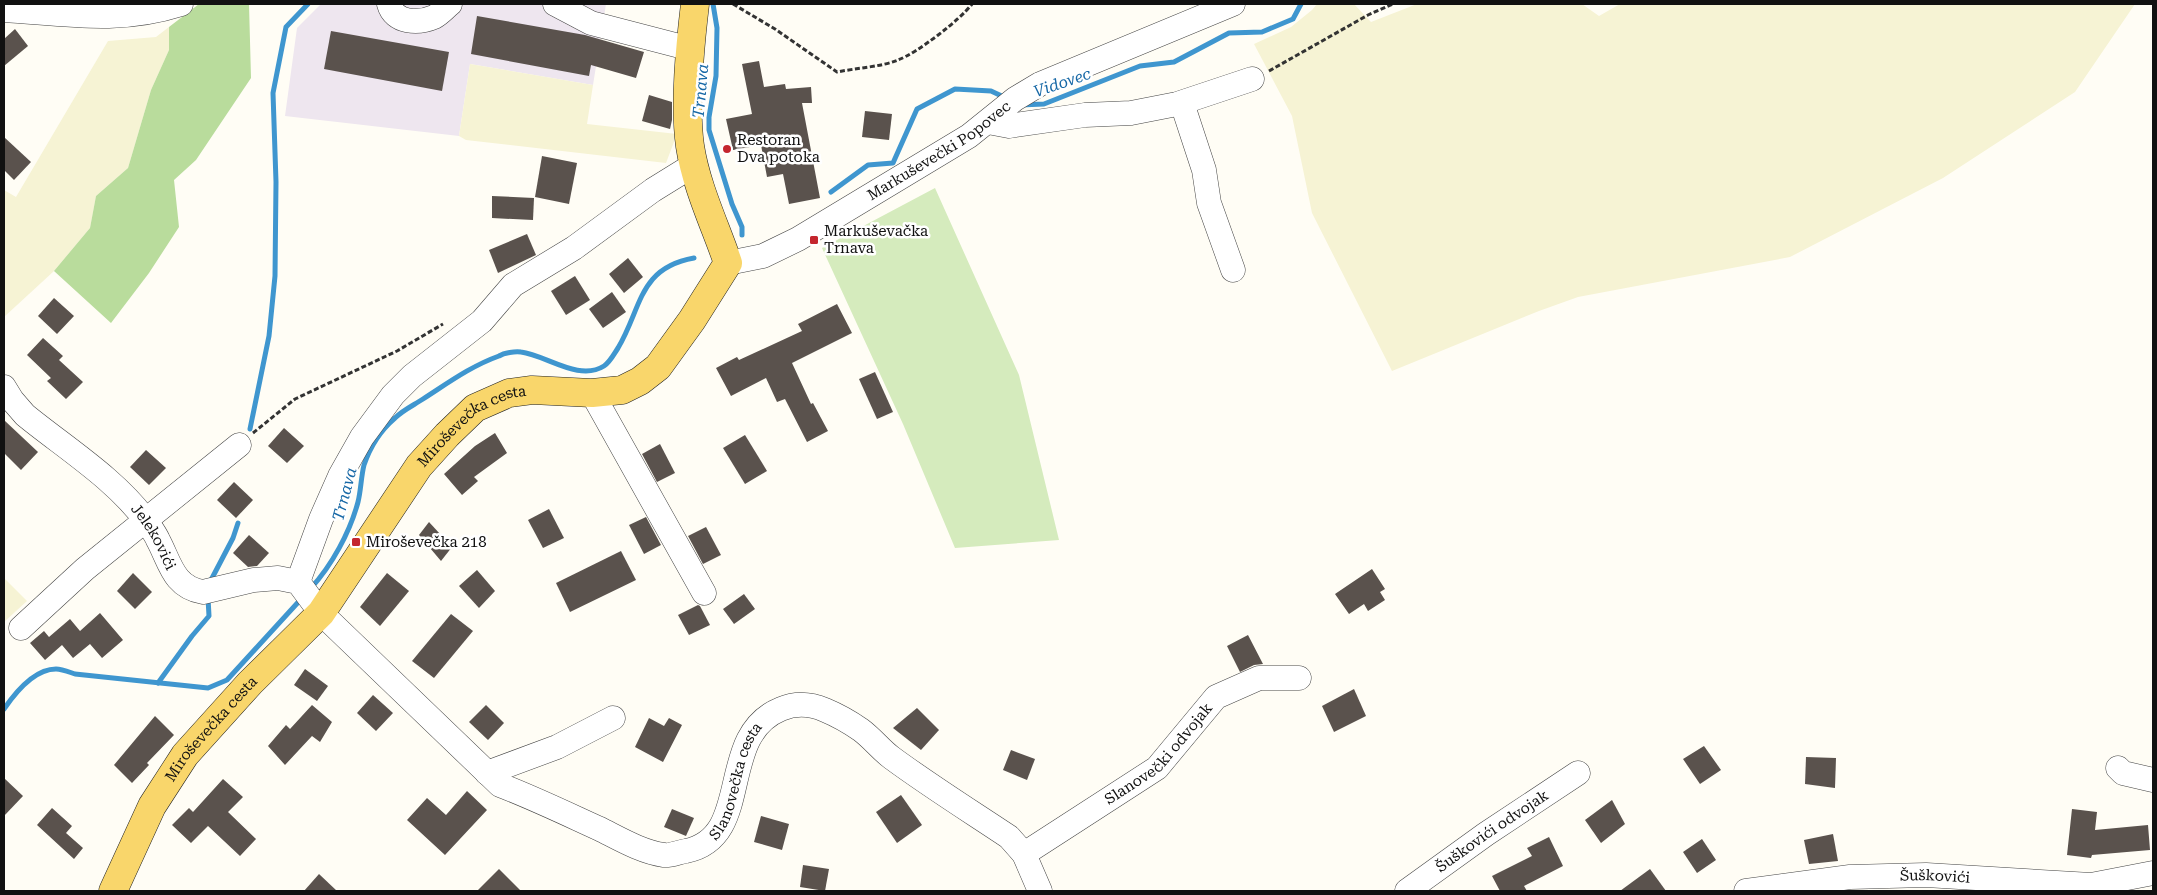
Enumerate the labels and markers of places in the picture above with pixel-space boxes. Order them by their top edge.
place label: Restoran Dva potoka [737,131,820,166]
marker: Restoran Dva potoka [721,143,733,155]
place label: Markuševačka Trnava [824,222,928,257]
marker: Markuševačka Trnava [808,234,820,246]
place label: Miroševečka 218 [366,533,487,551]
marker: Miroševečka 218 [350,536,362,548]

